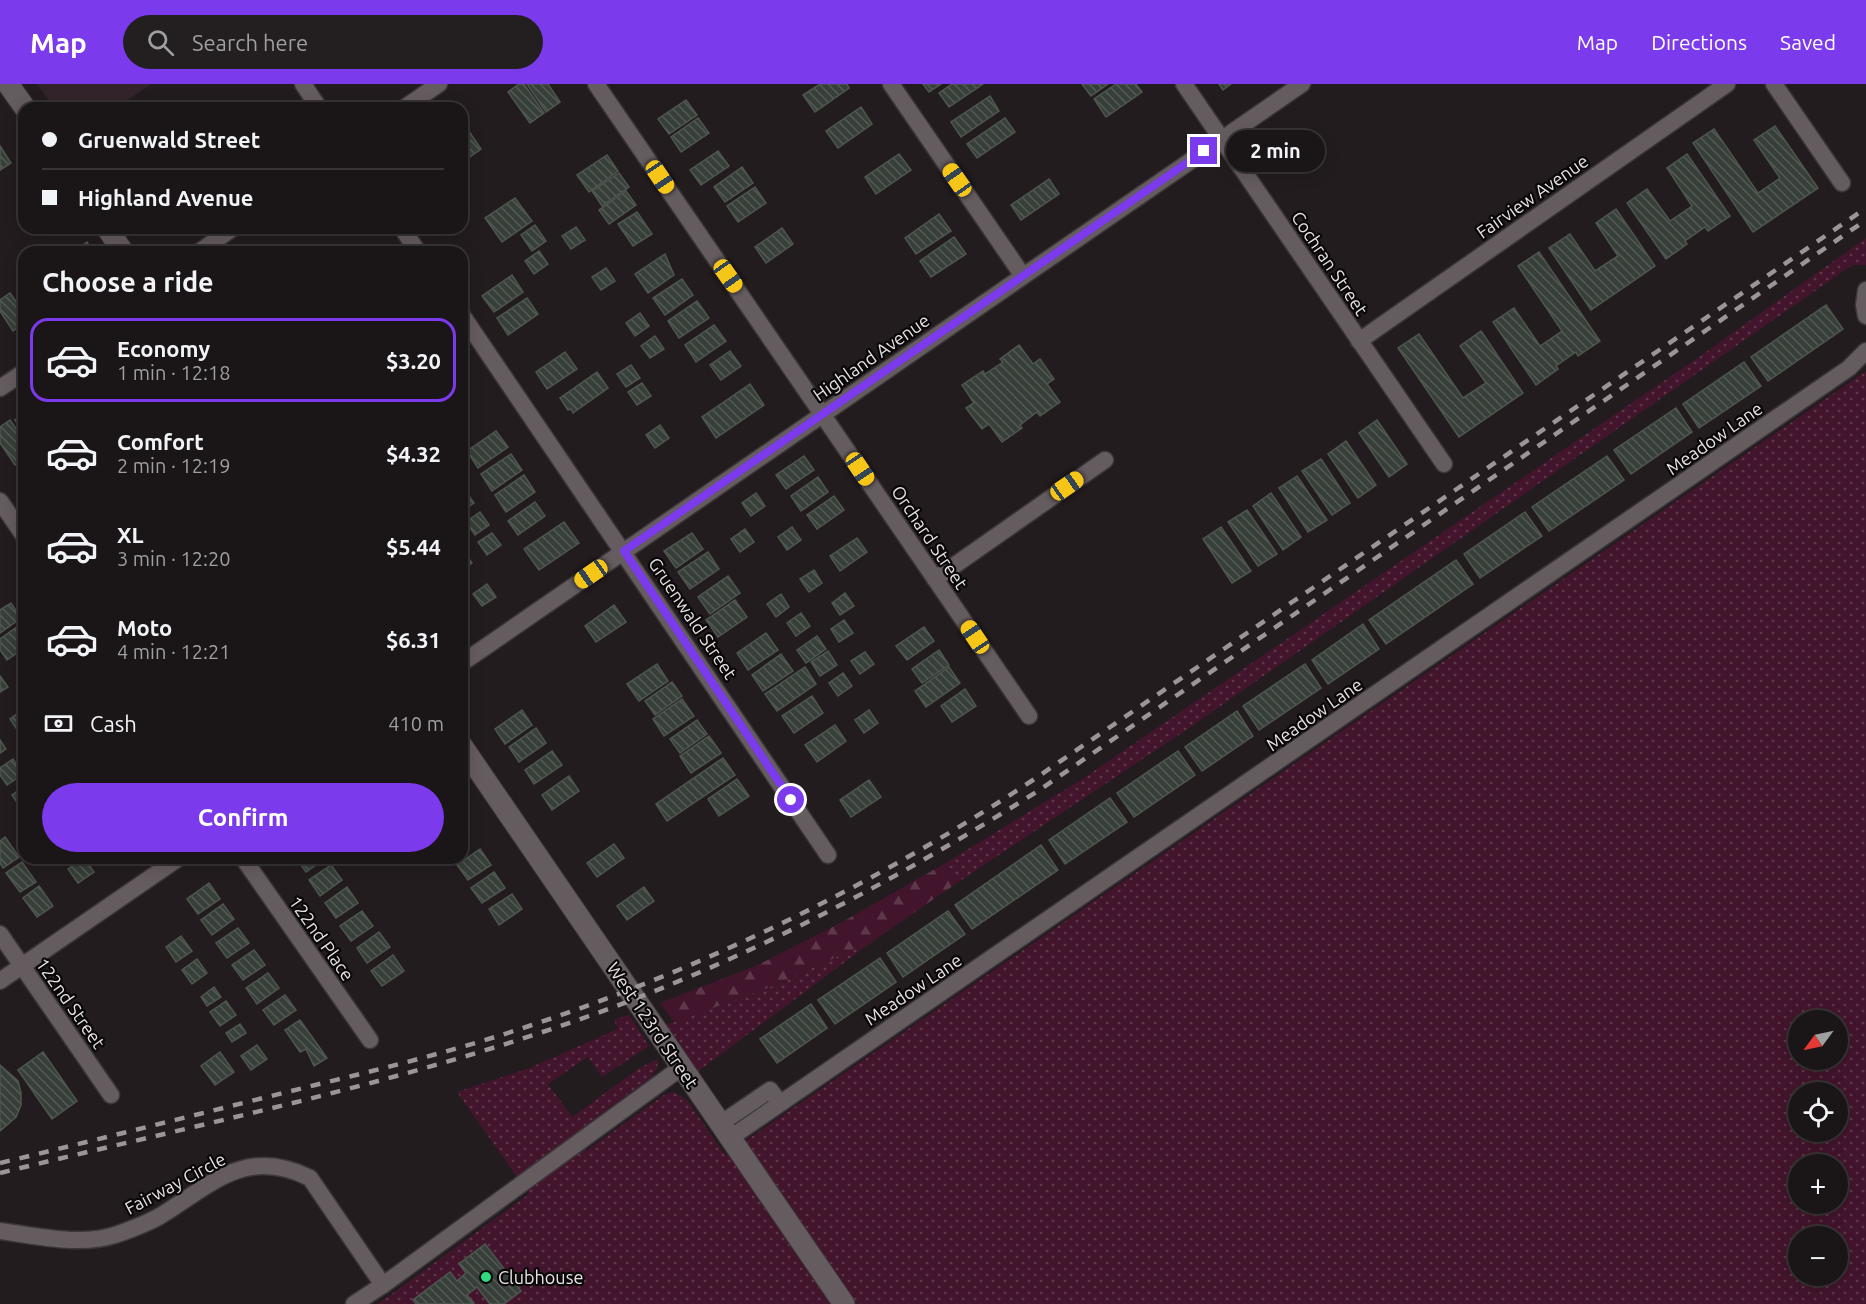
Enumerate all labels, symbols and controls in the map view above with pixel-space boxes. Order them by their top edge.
search box [123,15,543,69]
icon: search [144,26,177,59]
text: Map [30,27,87,58]
text: Search here [192,30,308,55]
text: Map [1577,30,1618,54]
text: Directions [1651,30,1747,54]
text: Saved [1780,30,1836,54]
text: Gruenwald Street [78,127,260,152]
callout: 2 min [1225,130,1324,172]
route end [1190,137,1217,164]
text: 2 min [1250,139,1301,162]
street label: Fairview Avenue [1472,150,1592,242]
car [642,157,678,197]
car [939,160,975,200]
text: Highland Avenue [78,185,253,210]
street label: Cochran Street [1288,207,1372,319]
car [710,256,746,296]
text: Choose a ride [42,267,214,297]
street label: Highland Avenue [809,309,933,405]
icon: car [45,333,99,387]
text: Economy [117,336,210,361]
text: $3.20 [386,348,441,373]
text: 1 min · 12:18 [117,361,231,384]
street label: Meadow Lane [1662,398,1766,478]
icon: car [45,426,99,480]
text: Comfort [117,429,204,454]
text: $4.32 [386,441,441,466]
car [842,449,878,489]
text: 2 min · 12:19 [117,454,231,477]
car [1047,468,1087,504]
street label: Orchard Street [888,482,972,592]
icon: car [45,519,99,573]
text: XL [117,522,144,547]
text: $5.44 [386,534,441,559]
text: 3 min · 12:20 [117,547,231,570]
street label: Gruenwald Street [645,554,741,682]
car [571,556,611,592]
icon: car [45,612,99,666]
text: Moto [117,615,172,640]
car [957,617,993,657]
text: $6.31 [386,627,441,652]
text: 4 min · 12:21 [117,640,231,663]
street label: Meadow Lane [1262,674,1366,754]
icon: cash [42,707,75,740]
text: Cash [90,711,137,736]
text: 410 m [388,712,444,735]
button: Confirm [42,783,444,852]
route start [777,786,804,813]
street label: 122nd Place [286,892,358,984]
street label: Meadow Lane [861,949,965,1029]
street label: 122nd Street [33,954,109,1052]
street label: West 123rd Street [603,958,703,1092]
north arrow [1788,1010,1848,1070]
map controls [1788,1010,1848,1286]
button: locate [1788,1082,1848,1142]
street label: Fairway Circle [121,1148,229,1218]
button: + [1788,1154,1848,1214]
button: − [1788,1226,1848,1286]
place label: Clubhouse [498,1267,583,1287]
marker: Clubhouse [479,1270,493,1284]

